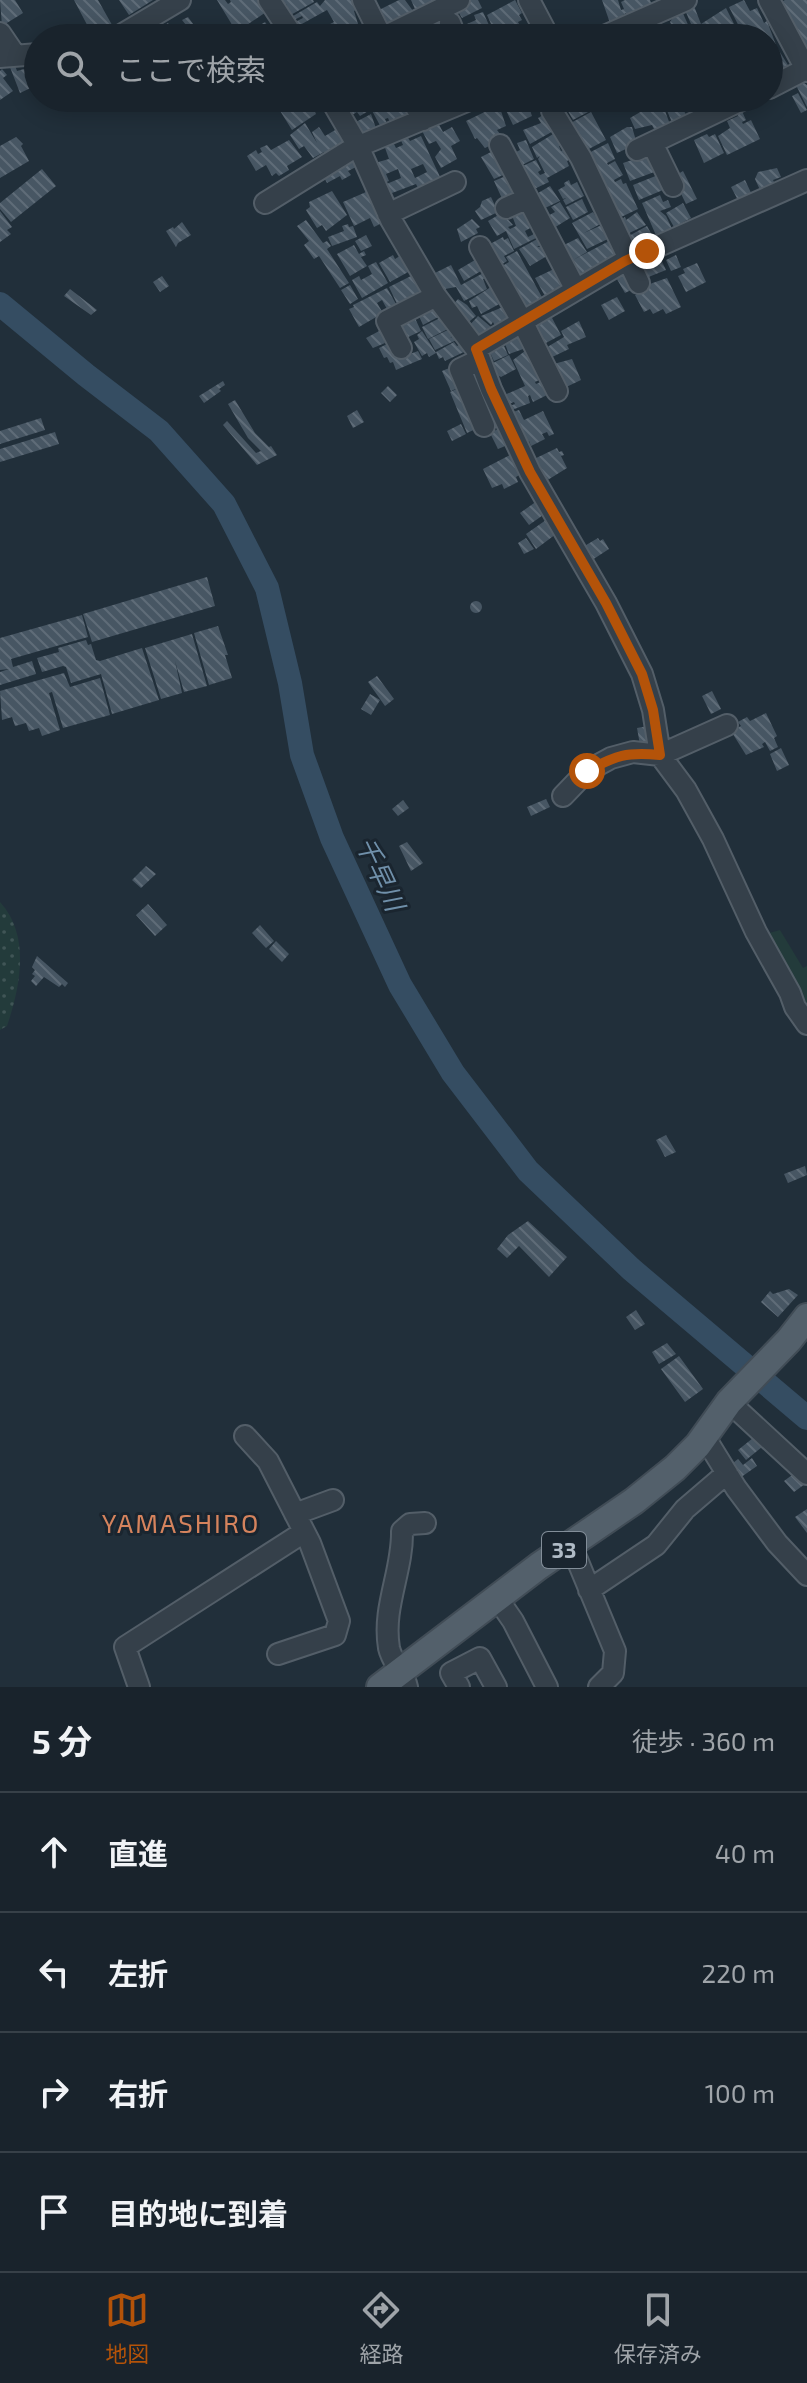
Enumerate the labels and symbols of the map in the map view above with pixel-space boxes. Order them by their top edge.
route end [629,233,665,269]
route start [569,753,605,789]
water label: 千早川 [351,831,413,918]
district label: YAMASHIRO [102,1507,260,1538]
road number: 33 [542,1532,586,1568]

